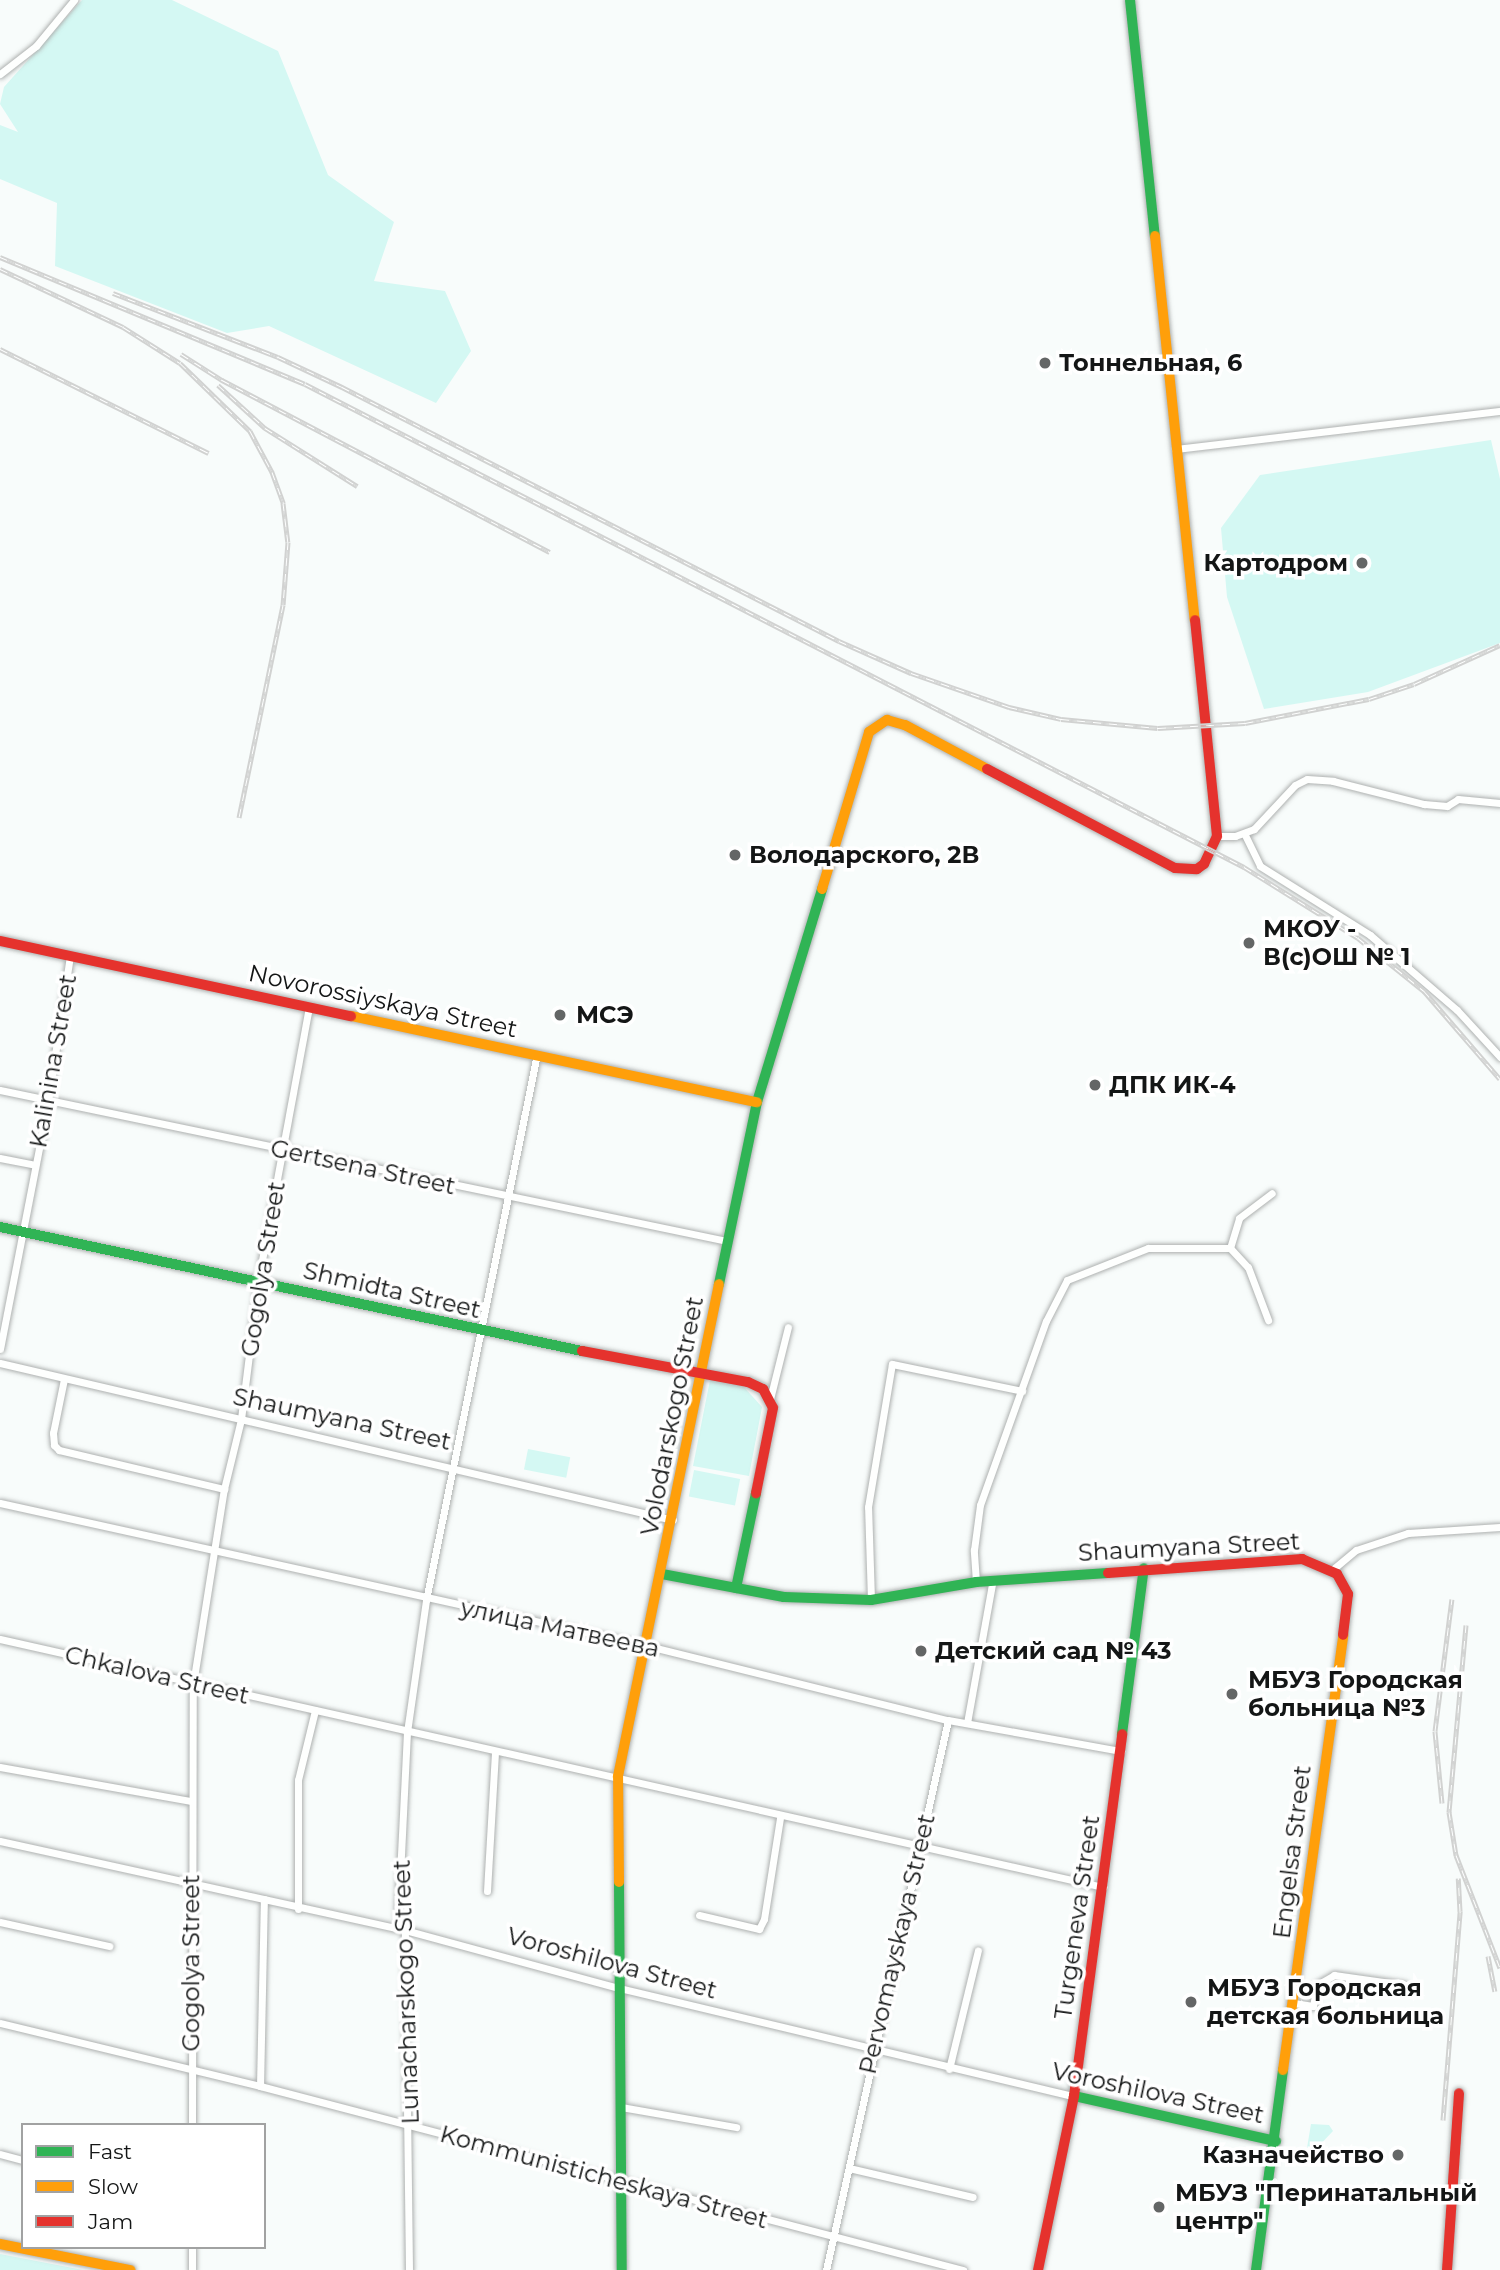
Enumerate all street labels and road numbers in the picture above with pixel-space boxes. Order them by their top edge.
street label: Novorossiyskaya Street [246,958,520,1044]
street label: Kalinina Street [24,972,82,1150]
street label: Gertsena Street [268,1133,458,1201]
street label: Gogolya Street [235,1179,291,1359]
street label: Shmidta Street [300,1256,484,1324]
street label: Volodarskogo Street [635,1294,709,1538]
street label: Shaumyana Street [230,1382,454,1456]
street label: Shaumyana Street [1077,1527,1301,1567]
street label: улица Матвеева [458,1593,662,1663]
street label: Chkalova Street [62,1640,252,1710]
street label: Engelsa Street [1267,1764,1317,1940]
street label: Pervomayskaya Street [853,1811,941,2077]
street label: Turgeneva Street [1048,1813,1106,2021]
street label: Lunacharskogo Street [387,1859,425,2125]
street label: Gogolya Street [177,1875,205,2051]
street label: Voroshilova Street [504,1921,720,2005]
street label: Voroshilova Street [1049,2056,1267,2130]
street label: Kommunisticheskaya Street [437,2119,771,2235]

